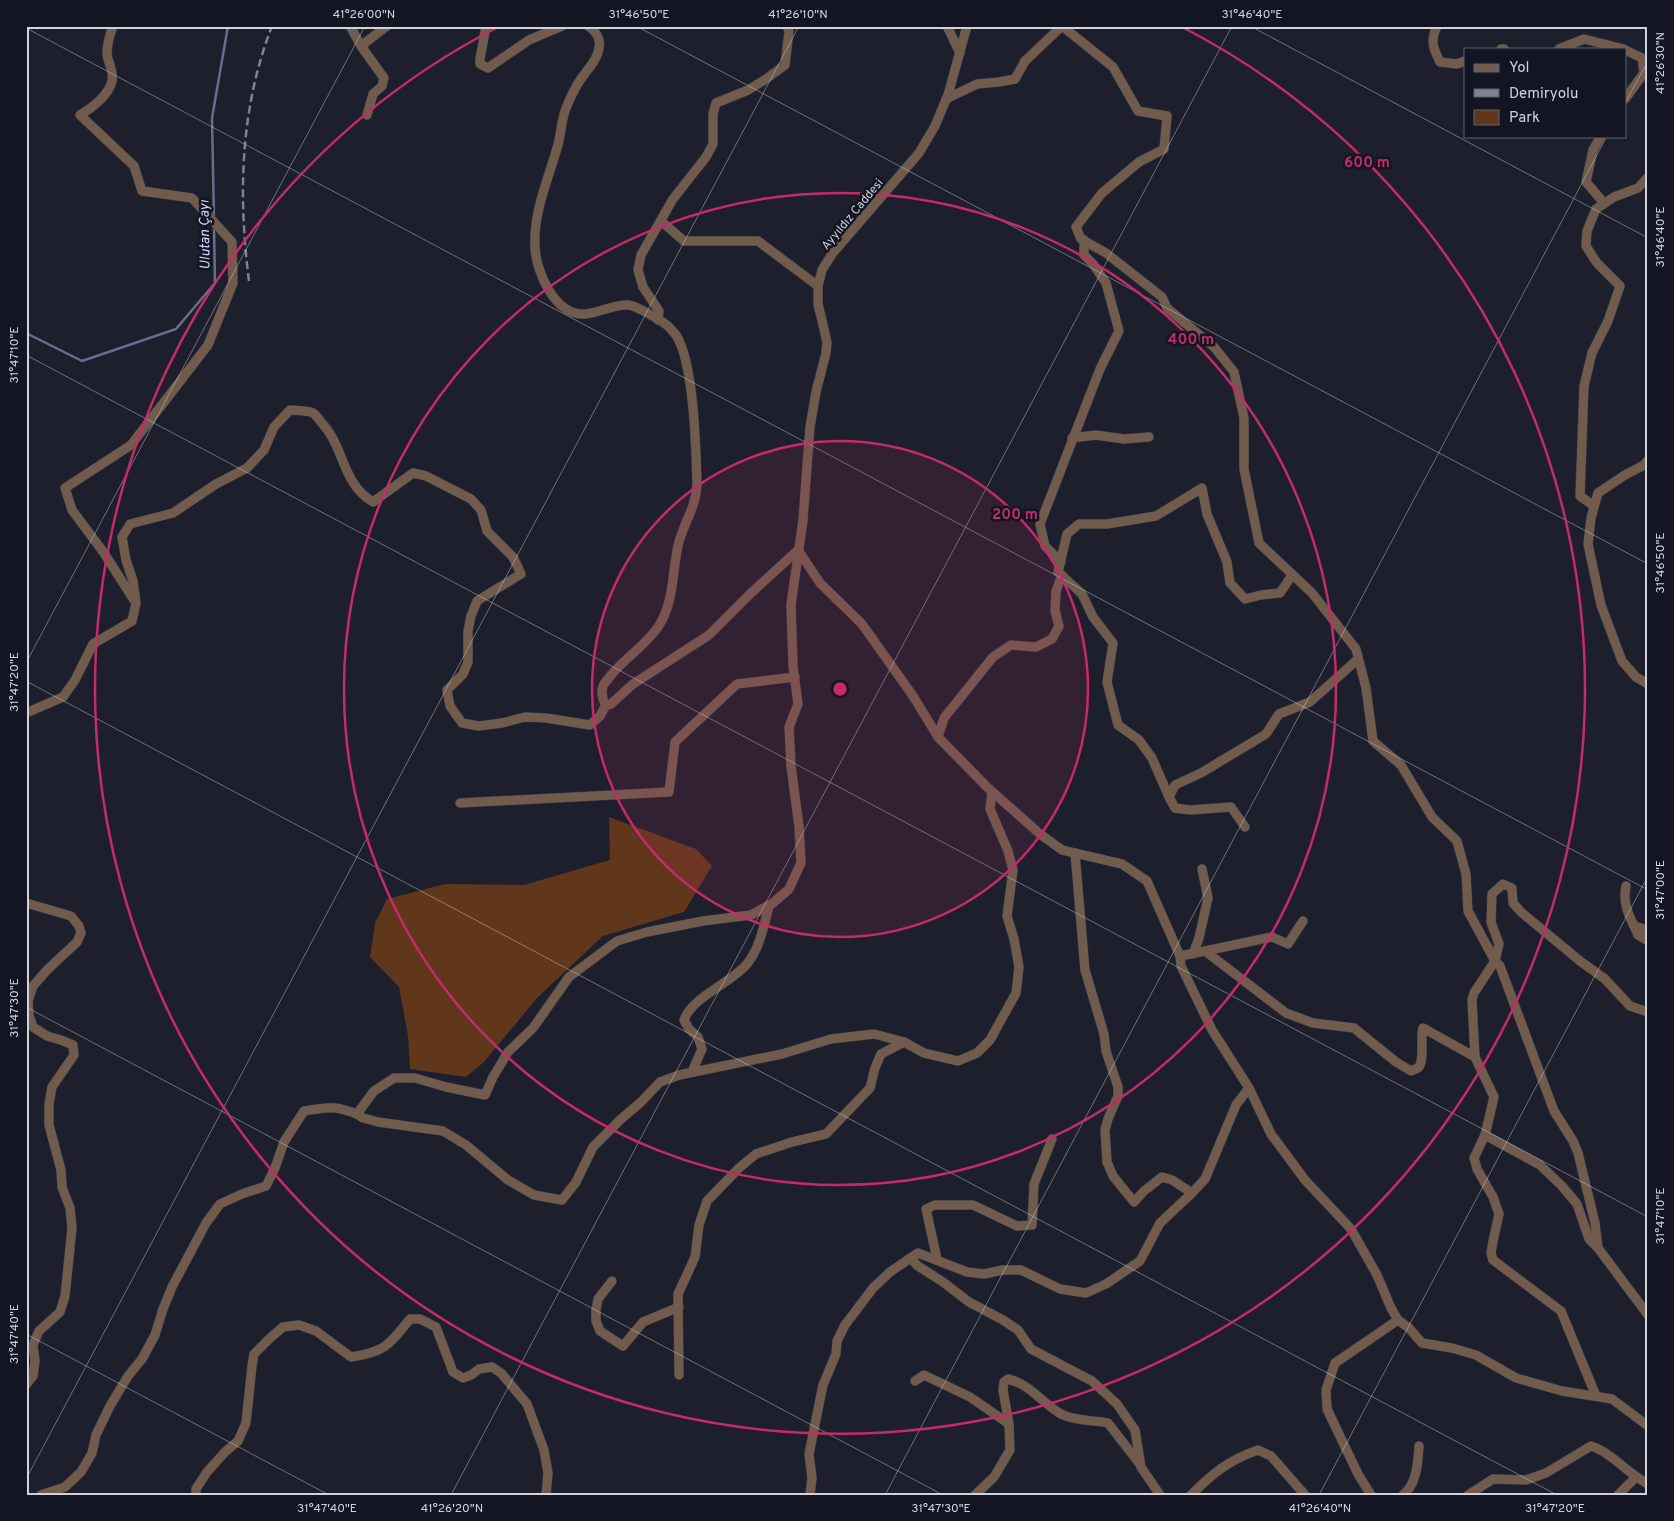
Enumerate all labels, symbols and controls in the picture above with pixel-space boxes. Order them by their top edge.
text: 41°26'00"N [333,7,395,23]
text: 31°46'50"E [609,7,669,23]
text: 41°26'10"N [768,7,828,23]
text: 31°46'40"E [1222,7,1282,23]
text: 41°26'30"N [1653,32,1669,94]
legend [1464,48,1626,138]
text: Yol [1509,59,1530,78]
text: Demiryolu [1509,85,1578,104]
text: Park [1509,109,1540,128]
text: 600 m [1344,154,1390,173]
street label: Ayyıldız Caddesi [818,176,887,254]
water label: Ulutan Çayı [196,200,215,270]
text: 31°46'40"E [1653,207,1669,267]
text: 31°47'10"E [7,327,23,383]
text: 400 m [1168,331,1214,350]
text: 200 m [992,506,1038,525]
text: 31°46'50"E [1653,533,1669,593]
text: 31°47'20"E [7,652,23,712]
centre of rings [831,680,849,698]
text: 31°47'00"E [1653,860,1669,920]
text: 31°47'30"E [7,978,23,1038]
text: 31°47'10"E [1653,1188,1669,1244]
text: 31°47'40"E [7,1304,23,1364]
text: 31°47'40"E [297,1501,357,1517]
text: 41°26'20"N [421,1501,483,1517]
text: 31°47'30"E [911,1501,971,1517]
text: 41°26'40"N [1289,1501,1351,1517]
text: 31°47'20"E [1525,1501,1585,1517]

